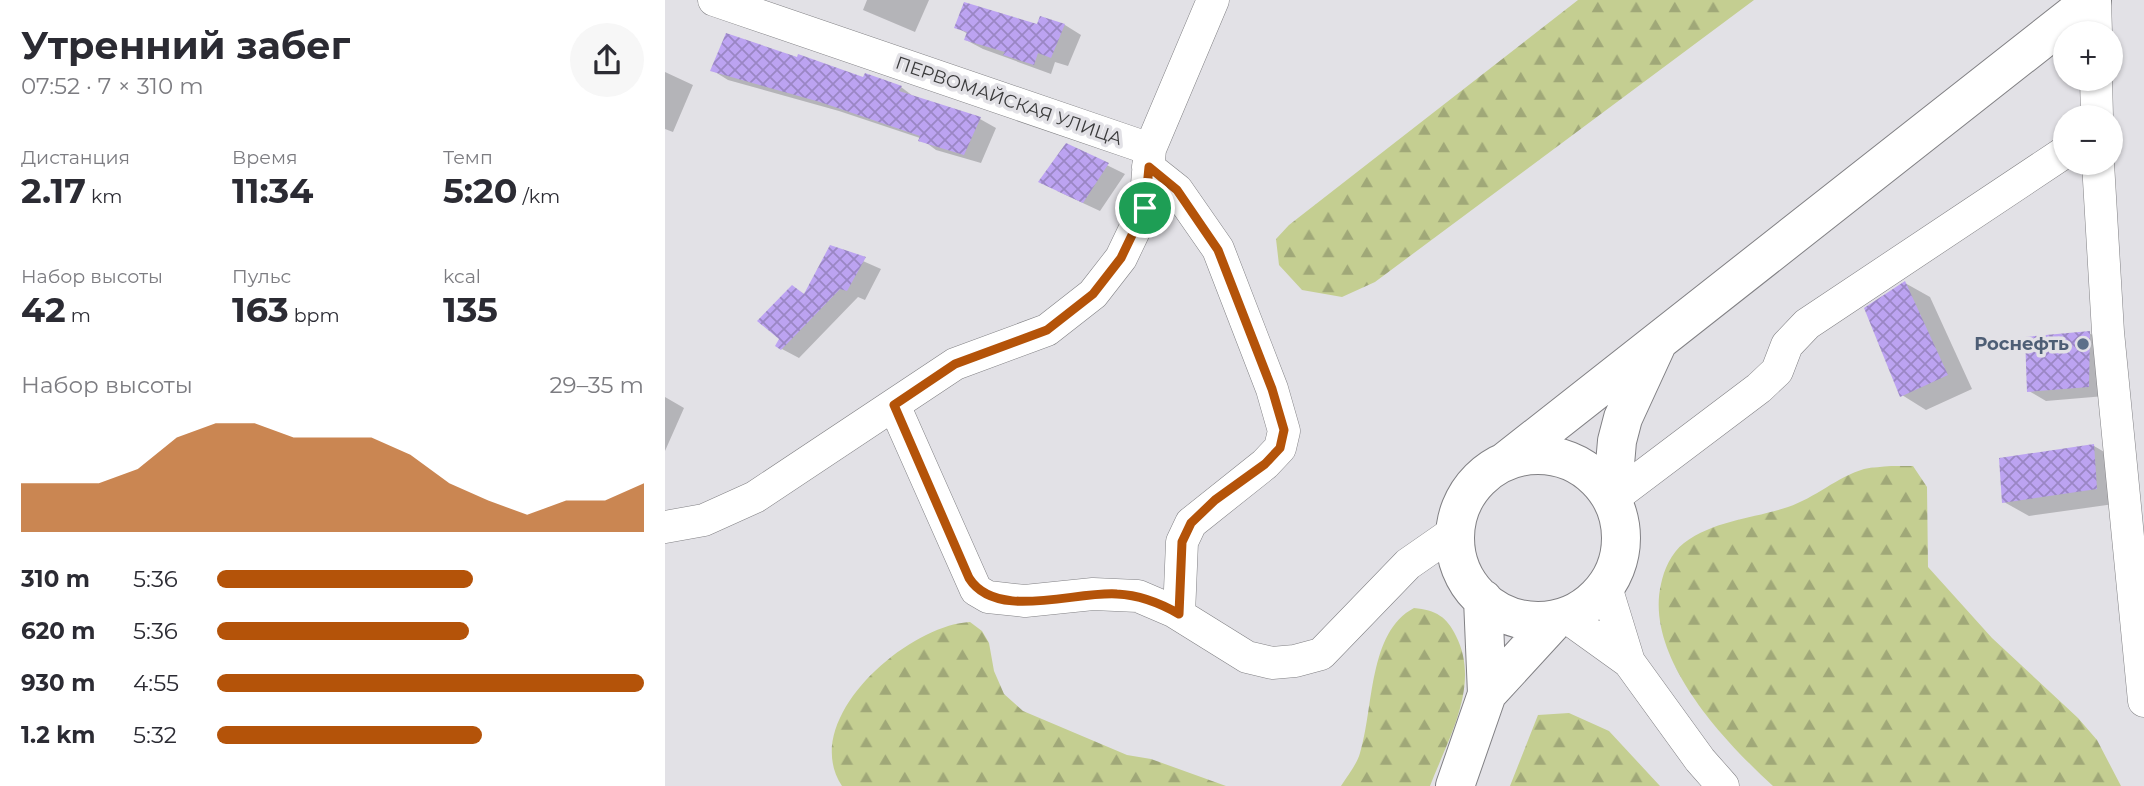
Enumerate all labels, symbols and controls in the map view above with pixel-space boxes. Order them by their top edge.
map controls [2053,21,2123,175]
button: + [2053,21,2123,91]
text: Утренний забег [21,22,350,69]
button: share [570,23,644,97]
street label: ПЕРВОМАЙСКАЯ УЛИЦА [893,52,1126,150]
text: 07:52 · 7 × 310 m [21,72,204,100]
button: − [2053,105,2123,175]
text: Дистанция [21,146,130,169]
text: Время [232,146,298,169]
text: Темп [443,146,493,169]
text: 2.17 [21,169,86,212]
text: 11:34 [232,169,313,212]
text: 5:20 [443,169,517,212]
pin [1115,178,1175,238]
text: km [86,185,122,208]
text: /km [517,185,560,208]
icon: arrive [1126,189,1164,227]
text: Набор высоты [21,265,163,288]
text: Пульс [232,265,291,288]
text: kcal [443,265,481,288]
text: 42 [21,288,66,331]
text: 163 [232,288,289,331]
text: 135 [443,288,498,331]
text: m [66,304,91,327]
text: bpm [289,304,340,327]
place label: Роснефть [1974,333,2069,355]
marker: Роснефть [2075,336,2091,352]
text: Набор высоты [21,371,193,399]
text: 29–35 m [550,371,644,399]
text: 310 m [21,565,90,593]
text: 5:36 [133,565,178,593]
text: 620 m [21,617,95,645]
text: 5:36 [133,617,178,645]
text: 930 m [21,669,95,697]
text: 4:55 [133,669,179,697]
text: 1.2 km [21,721,95,749]
text: 5:32 [133,721,177,749]

